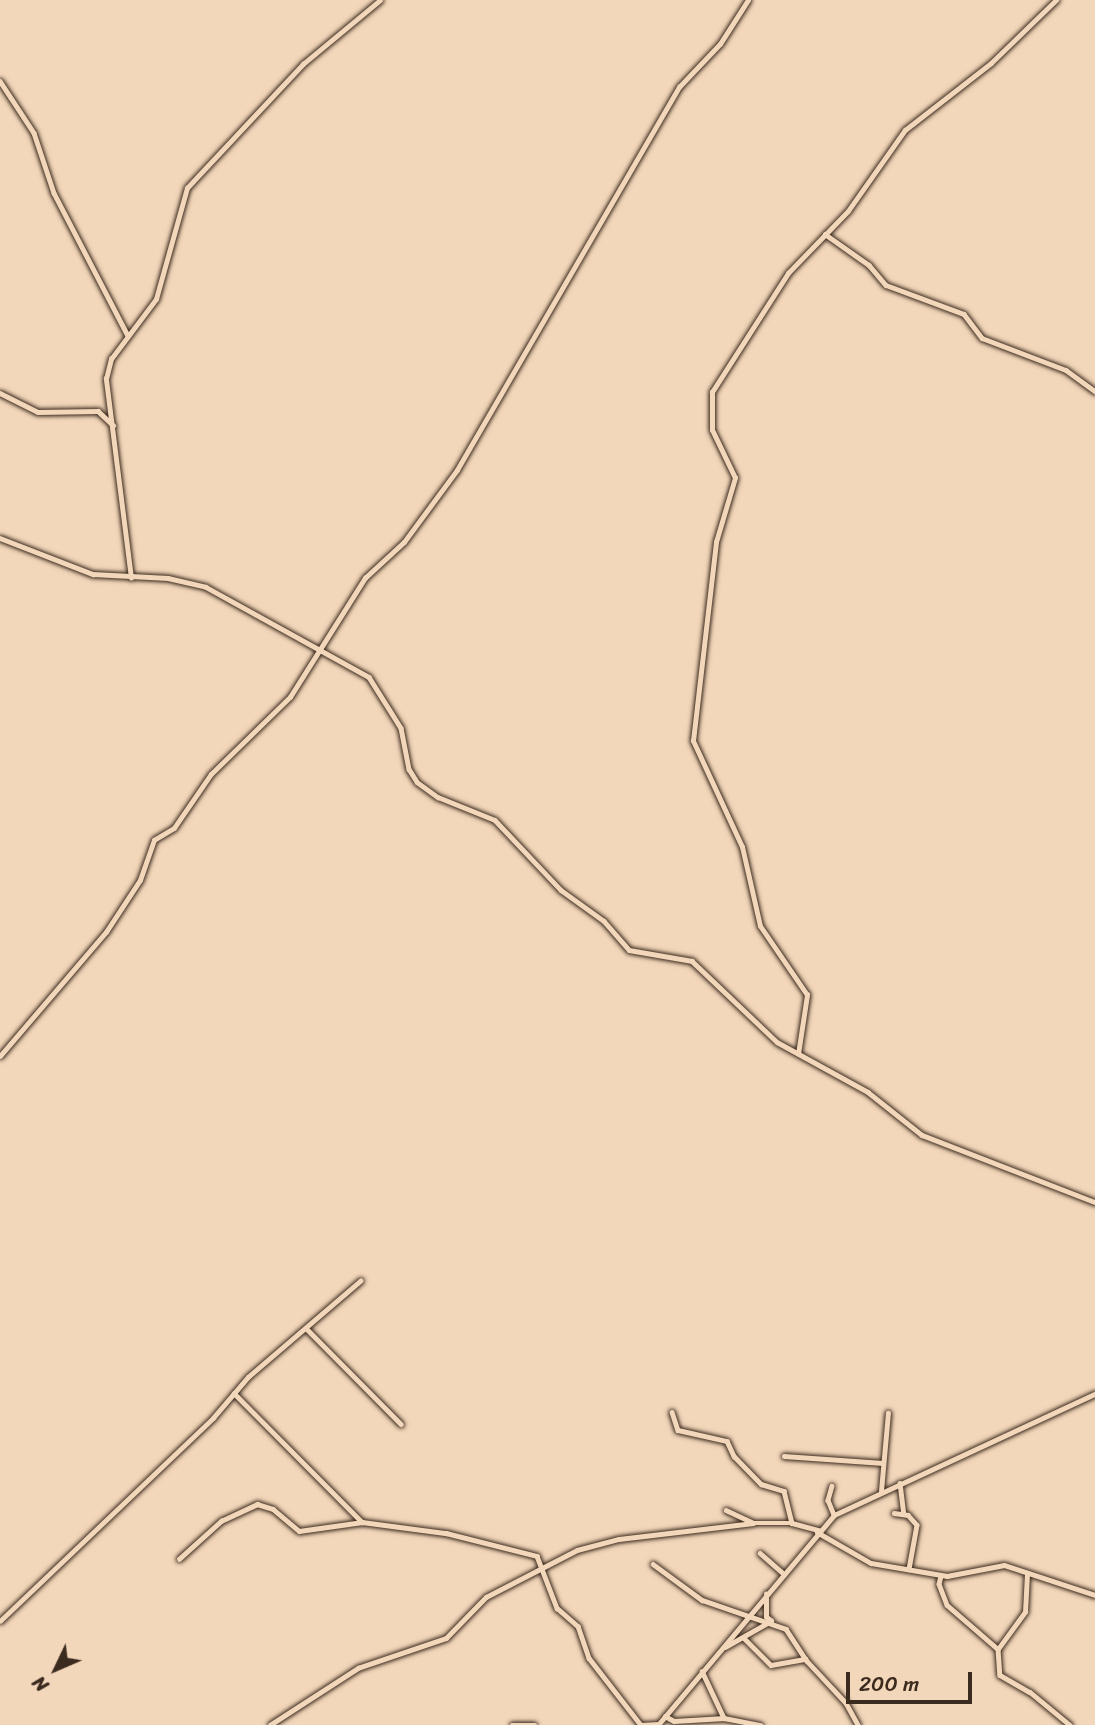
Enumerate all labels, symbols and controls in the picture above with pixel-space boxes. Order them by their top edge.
north arrow [21,1634,91,1704]
scale bar [850,1658,976,1702]
text: 200 m [859,1665,919,1703]
text: N [24,1668,57,1700]

